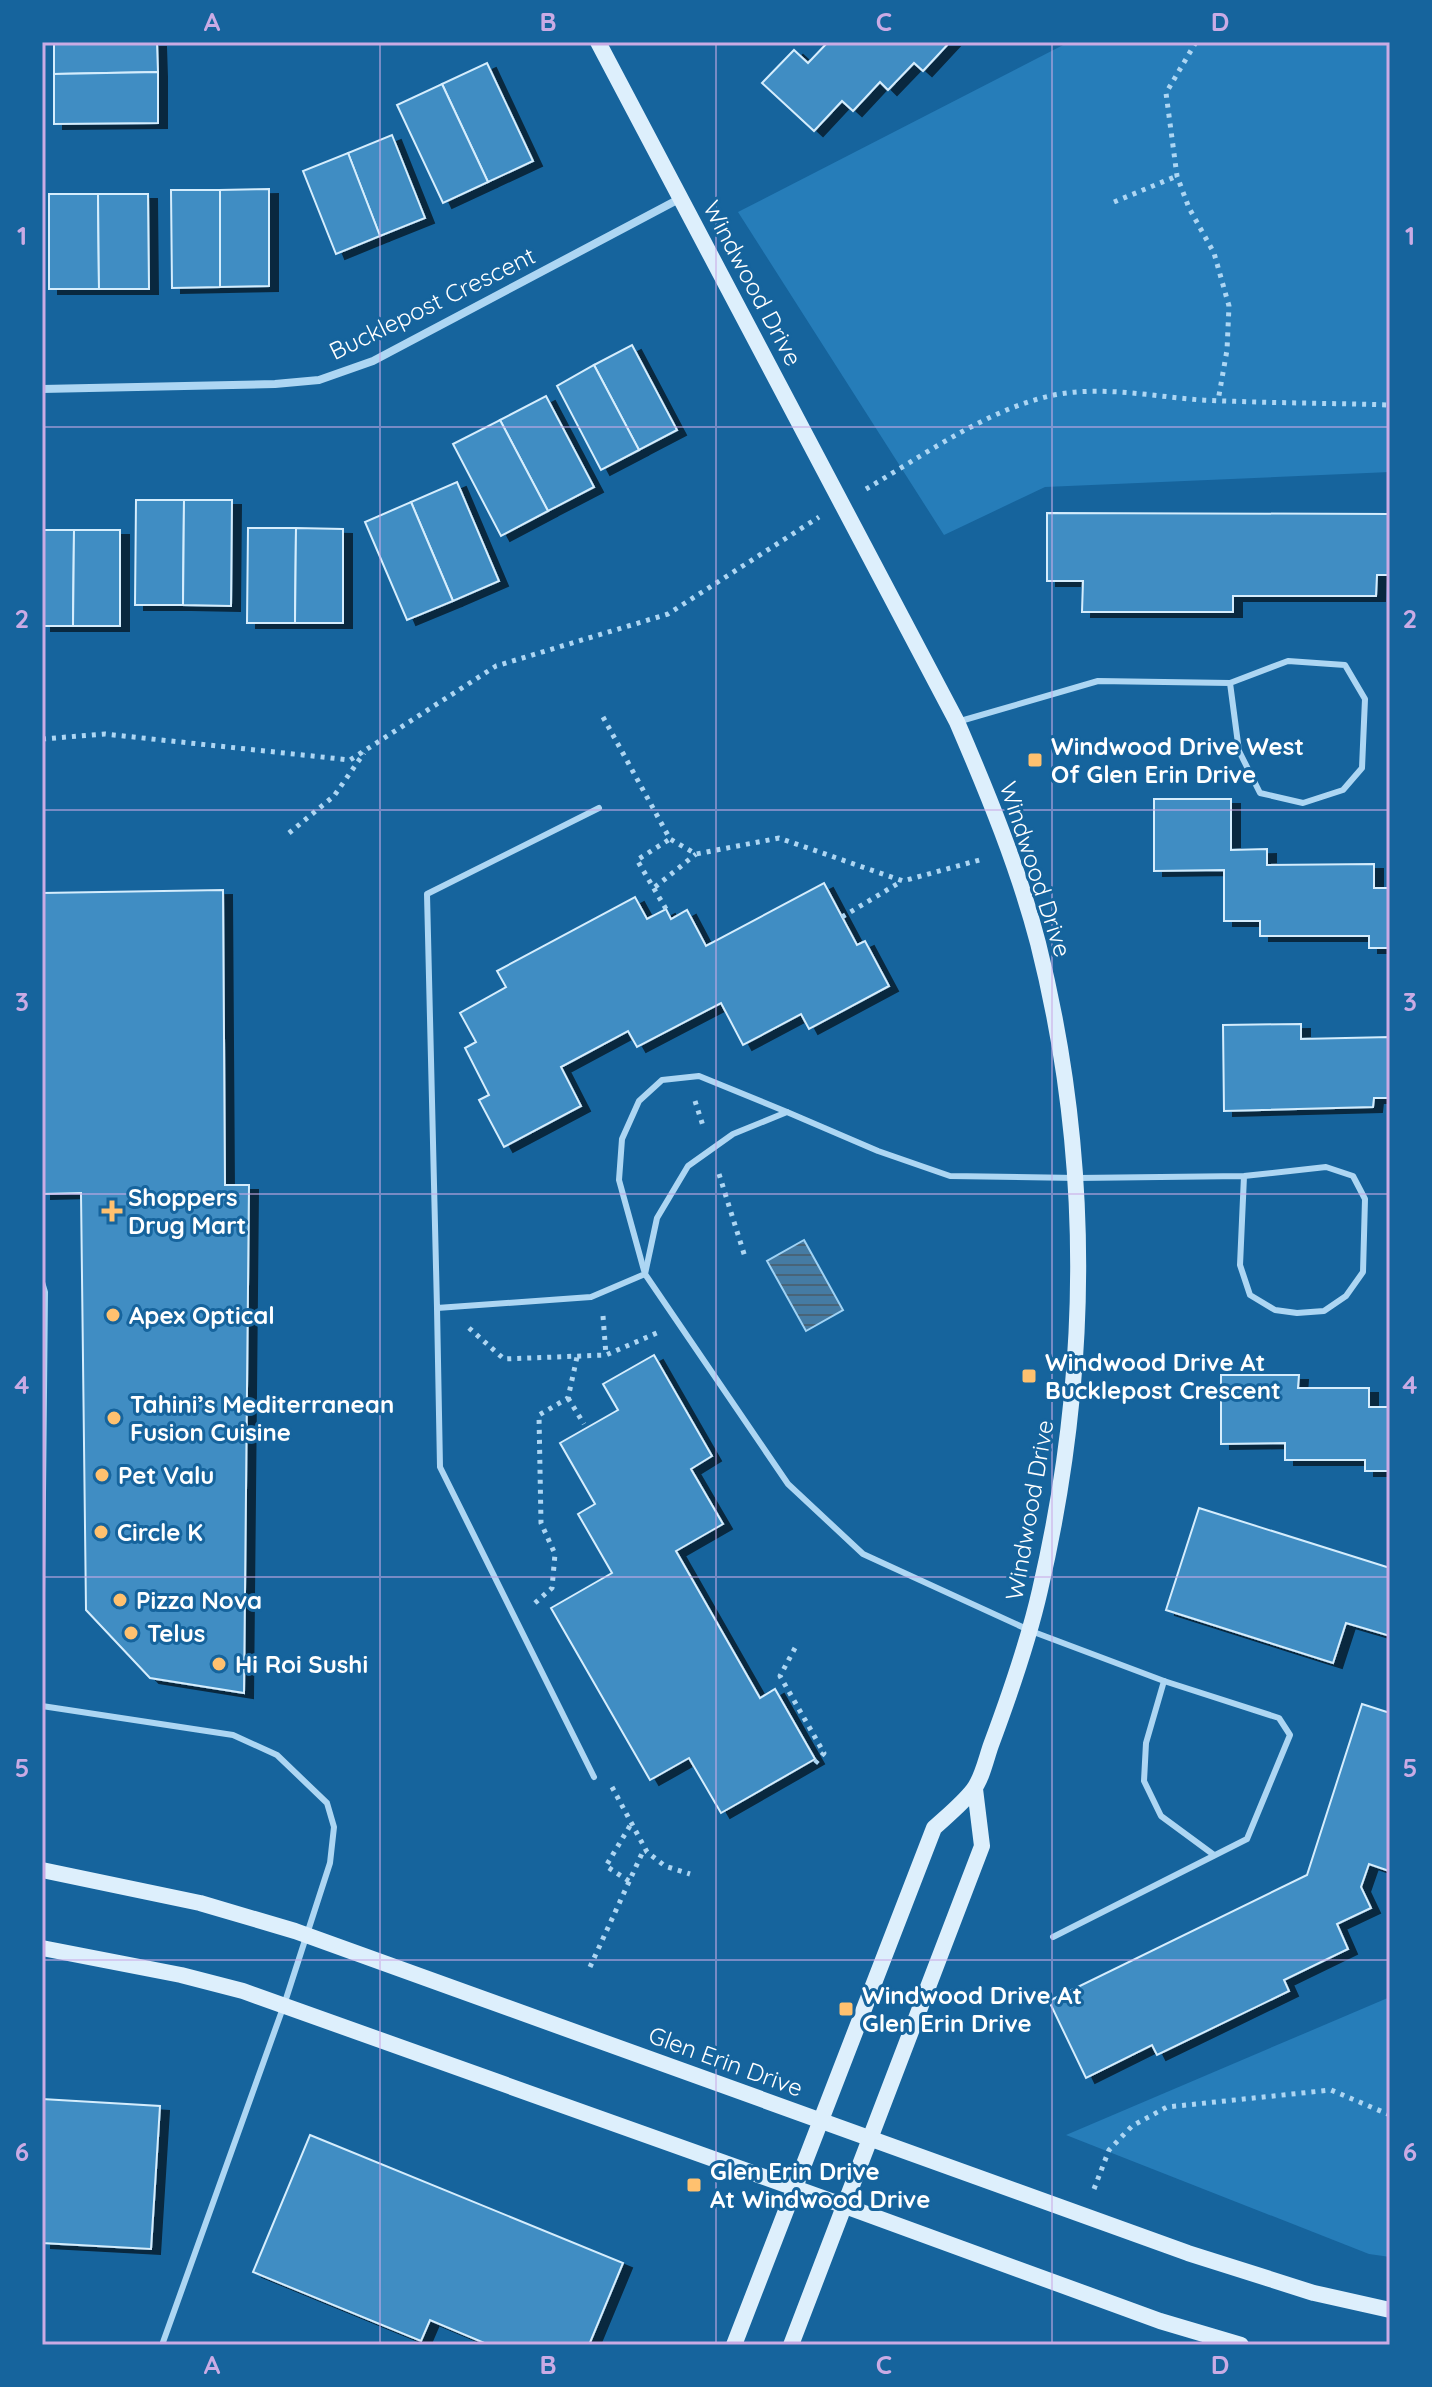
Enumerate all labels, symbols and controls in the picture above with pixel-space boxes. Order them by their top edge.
text: A [204,5,221,38]
text: B [539,5,557,38]
text: C [876,5,892,38]
text: D [1211,5,1229,38]
street label: Windwood Drive [697,195,809,371]
text: 1 [17,219,27,252]
text: 1 [1405,219,1415,252]
street label: Bucklepost Crescent [324,240,540,366]
text: 2 [15,602,29,635]
text: 2 [1403,602,1417,635]
place label: Windwood Drive West Of Glen Erin Drive [1051,731,1304,789]
marker: Windwood Drive West Of Glen Erin Drive [1026,751,1044,769]
street label: Windwood Drive [994,778,1078,960]
text: 3 [15,985,29,1018]
text: 3 [1403,985,1417,1018]
place label: Shoppers Drug Mart [128,1182,246,1240]
marker: Shoppers Drug Mart [103,1202,121,1220]
place label: Apex Optical [129,1300,275,1330]
marker: Apex Optical [104,1306,122,1324]
place label: Windwood Drive At Bucklepost Crescent [1045,1347,1281,1405]
marker: Windwood Drive At Bucklepost Crescent [1020,1367,1038,1385]
text: 4 [14,1368,30,1401]
text: 4 [1402,1368,1418,1401]
place label: Tahini’s Mediterranean Fusion Cuisine [130,1389,394,1447]
marker: Tahini’s Mediterranean Fusion Cuisine [105,1409,123,1427]
street label: Windwood Drive [998,1417,1060,1603]
place label: Pet Valu [118,1460,214,1490]
marker: Pet Valu [93,1466,111,1484]
place label: Circle K [117,1517,203,1547]
marker: Circle K [92,1523,110,1541]
place label: Pizza Nova [136,1585,262,1615]
marker: Pizza Nova [111,1591,129,1609]
place label: Telus [147,1618,205,1648]
marker: Telus [122,1624,140,1642]
place label: Hi Roi Sushi [235,1649,368,1679]
marker: Hi Roi Sushi [210,1655,228,1673]
text: 5 [15,1751,29,1784]
text: 5 [1403,1751,1417,1784]
place label: Windwood Drive At Glen Erin Drive [862,1980,1082,2038]
marker: Windwood Drive At Glen Erin Drive [837,2000,855,2018]
street label: Glen Erin Drive [645,2019,807,2103]
text: 6 [15,2135,29,2168]
text: 6 [1403,2135,1417,2168]
place label: Glen Erin Drive At Windwood Drive [710,2156,930,2214]
marker: Glen Erin Drive At Windwood Drive [685,2176,703,2194]
text: A [204,2348,221,2381]
text: B [539,2348,557,2381]
text: C [876,2348,892,2381]
text: D [1211,2348,1229,2381]

